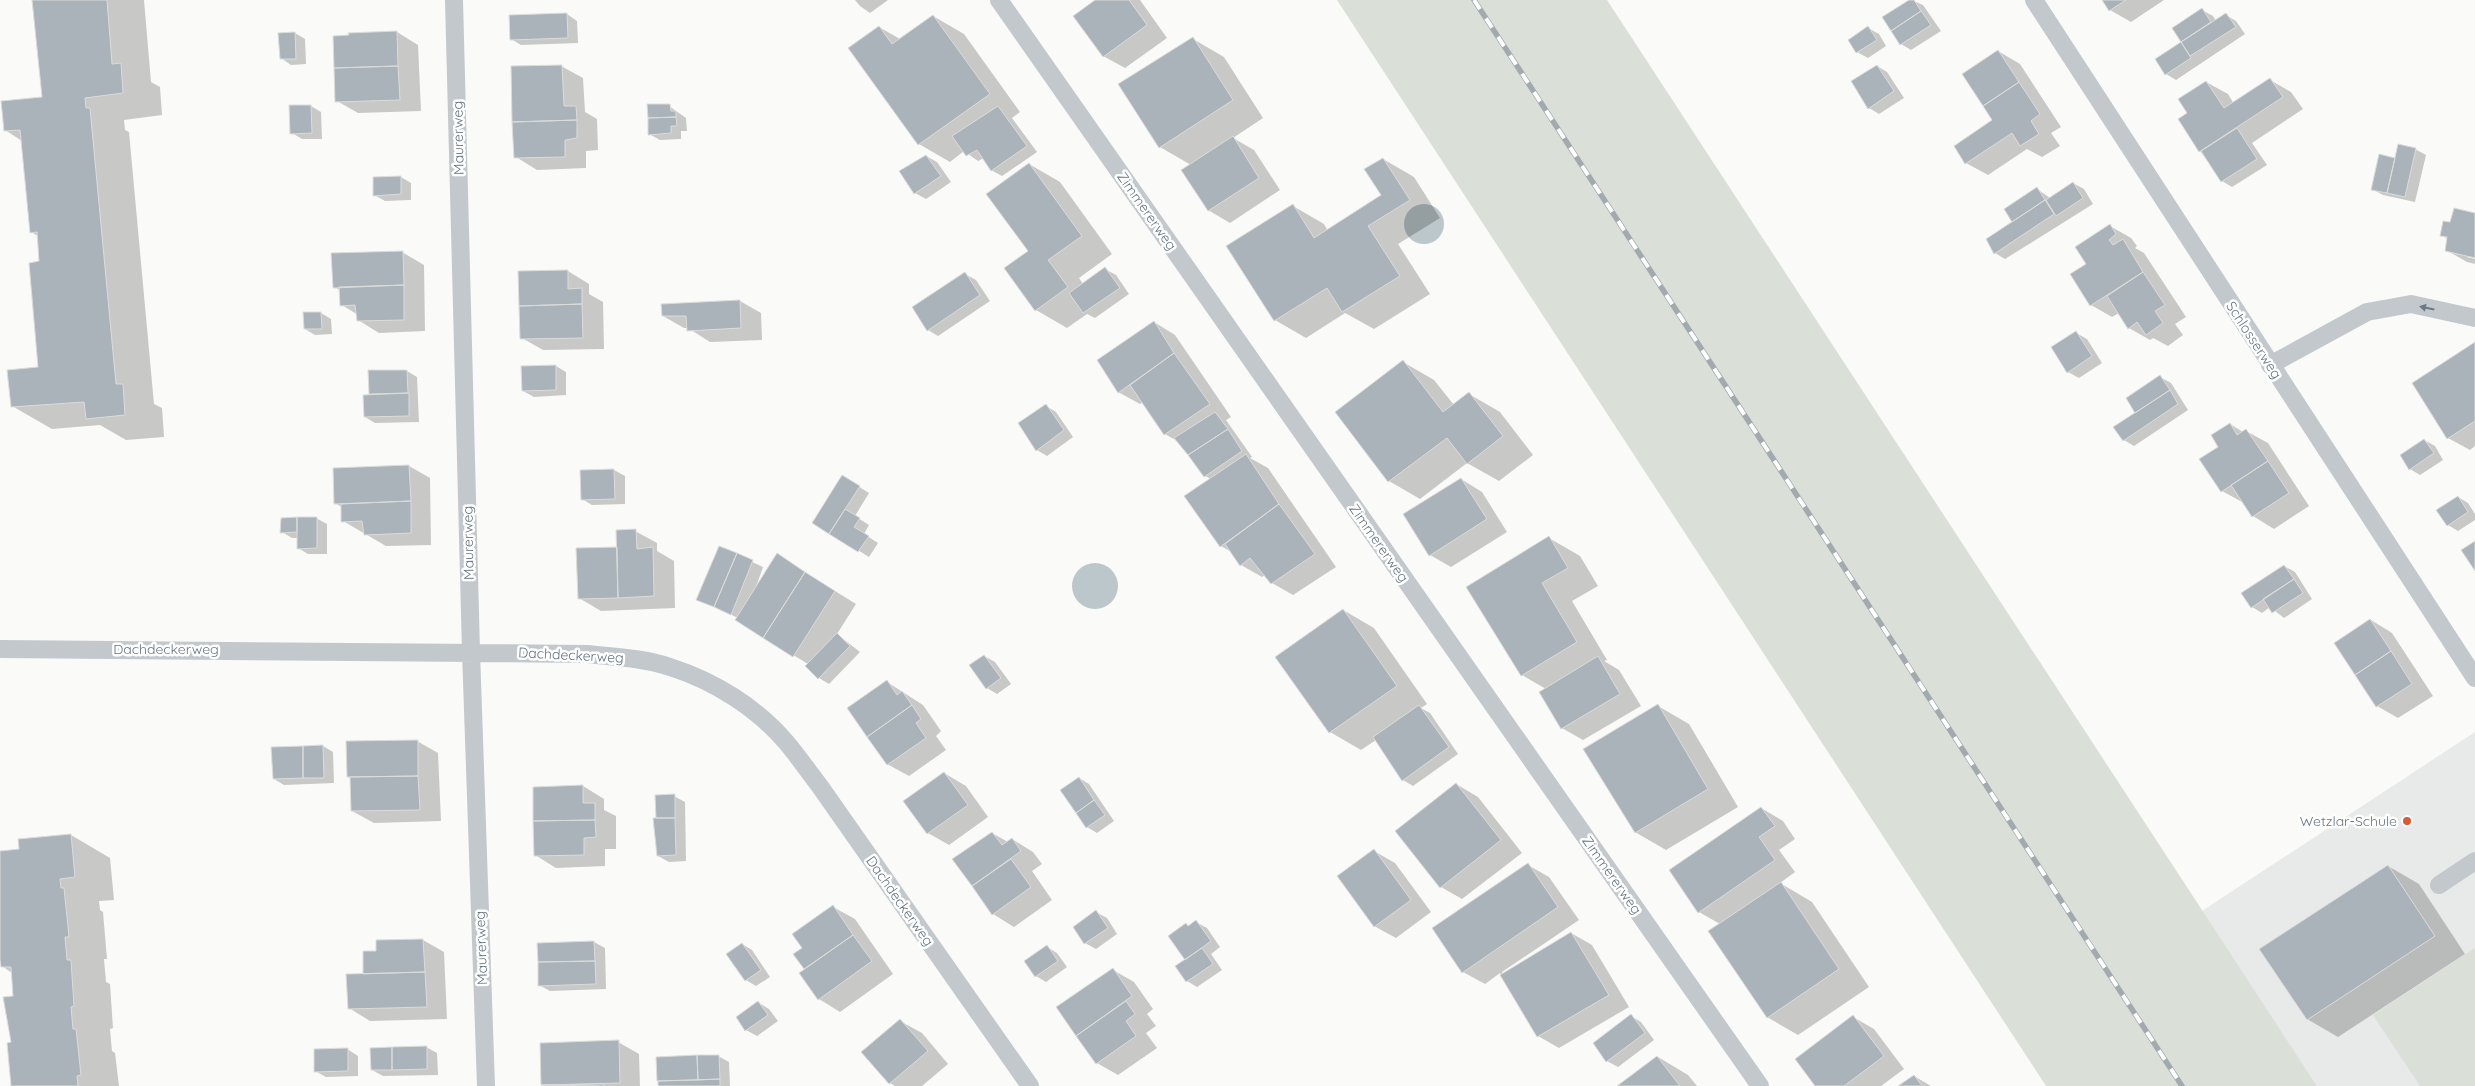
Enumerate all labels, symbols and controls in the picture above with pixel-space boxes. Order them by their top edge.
street label: Maurerweg [448,101,468,175]
street label: Zimmererweg [1113,168,1181,254]
street label: Schlosserweg [2222,298,2286,382]
one-way arrow [2420,304,2435,312]
street label: Zimmererweg [1345,500,1413,586]
street label: Maurerweg [458,506,478,580]
street label: Dachdeckerweg [113,640,219,658]
street label: Dachdeckerweg [518,643,624,667]
place label: Wetzlar-Schule [2300,812,2397,830]
marker: Wetzlar-Schule [2401,815,2413,827]
street label: Zimmererweg [1578,832,1646,918]
street label: Dachdeckerweg [862,853,938,949]
street label: Maurerweg [471,911,491,985]

